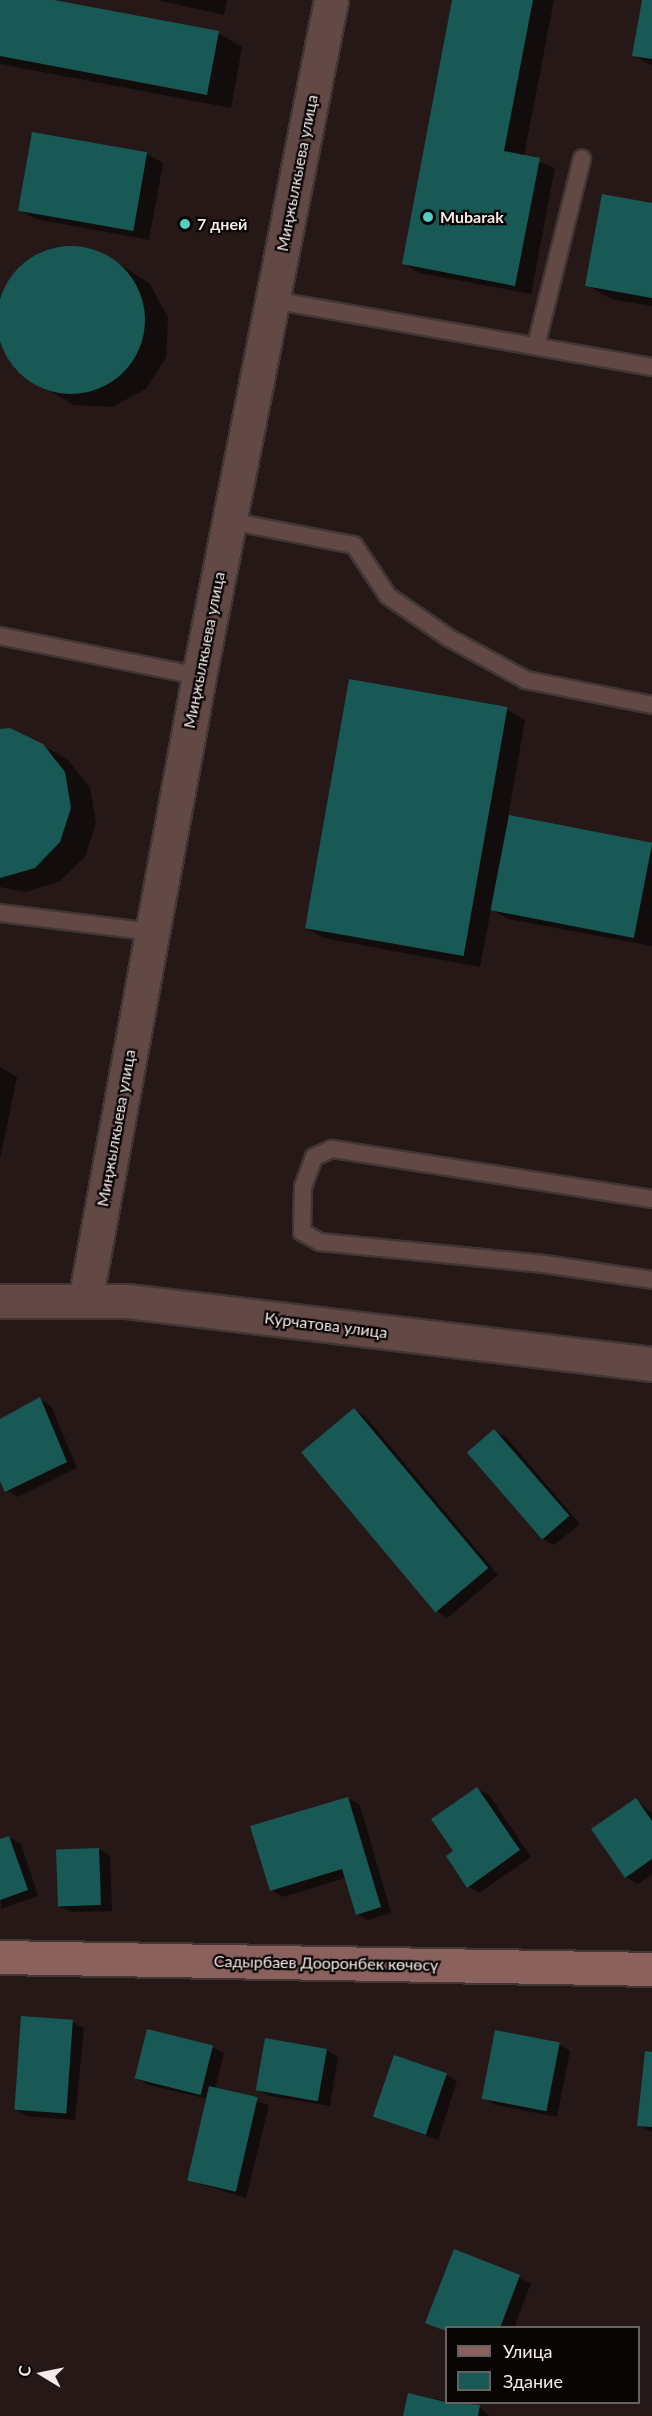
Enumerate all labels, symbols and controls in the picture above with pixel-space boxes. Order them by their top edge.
street label: Миңжылкыева улица [272,93,322,253]
place label: Mubarak [440,207,504,227]
marker: Mubarak [421,210,435,224]
place label: 7 дней [197,214,247,234]
marker: 7 дней [178,217,192,231]
street label: Миңжылкыева улица [179,570,229,730]
street label: Миңжылкыева улица [93,1048,139,1208]
street label: Курчатова улица [263,1308,389,1342]
street label: Садырбаев Дооронбек көчөсү [214,1951,438,1975]
legend [445,2326,640,2404]
text: Улица [503,2340,553,2362]
north arrow [12,2344,72,2404]
text: С [14,2364,34,2378]
text: Здание [503,2370,563,2392]

